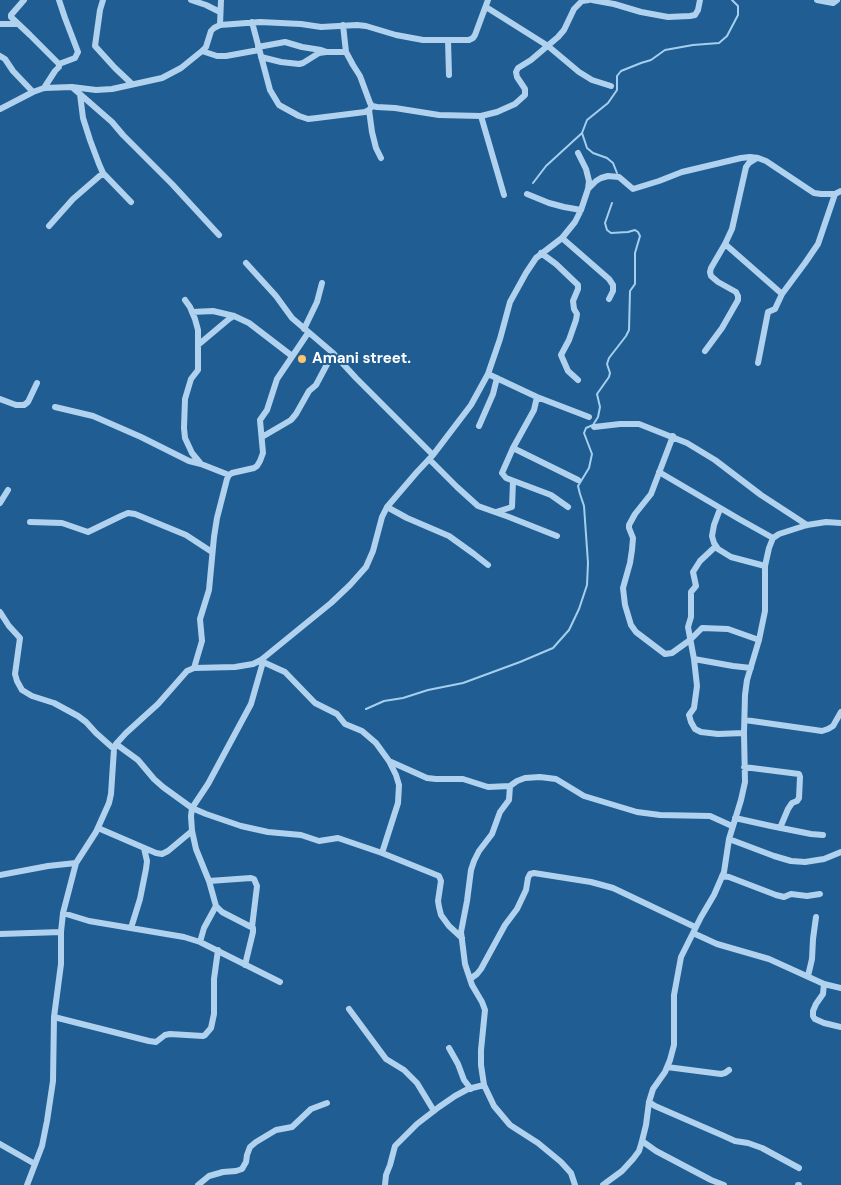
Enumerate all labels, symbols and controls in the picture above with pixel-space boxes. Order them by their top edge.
place label: Amani street. [312,350,411,368]
marker: Amani street. [296,353,308,365]

